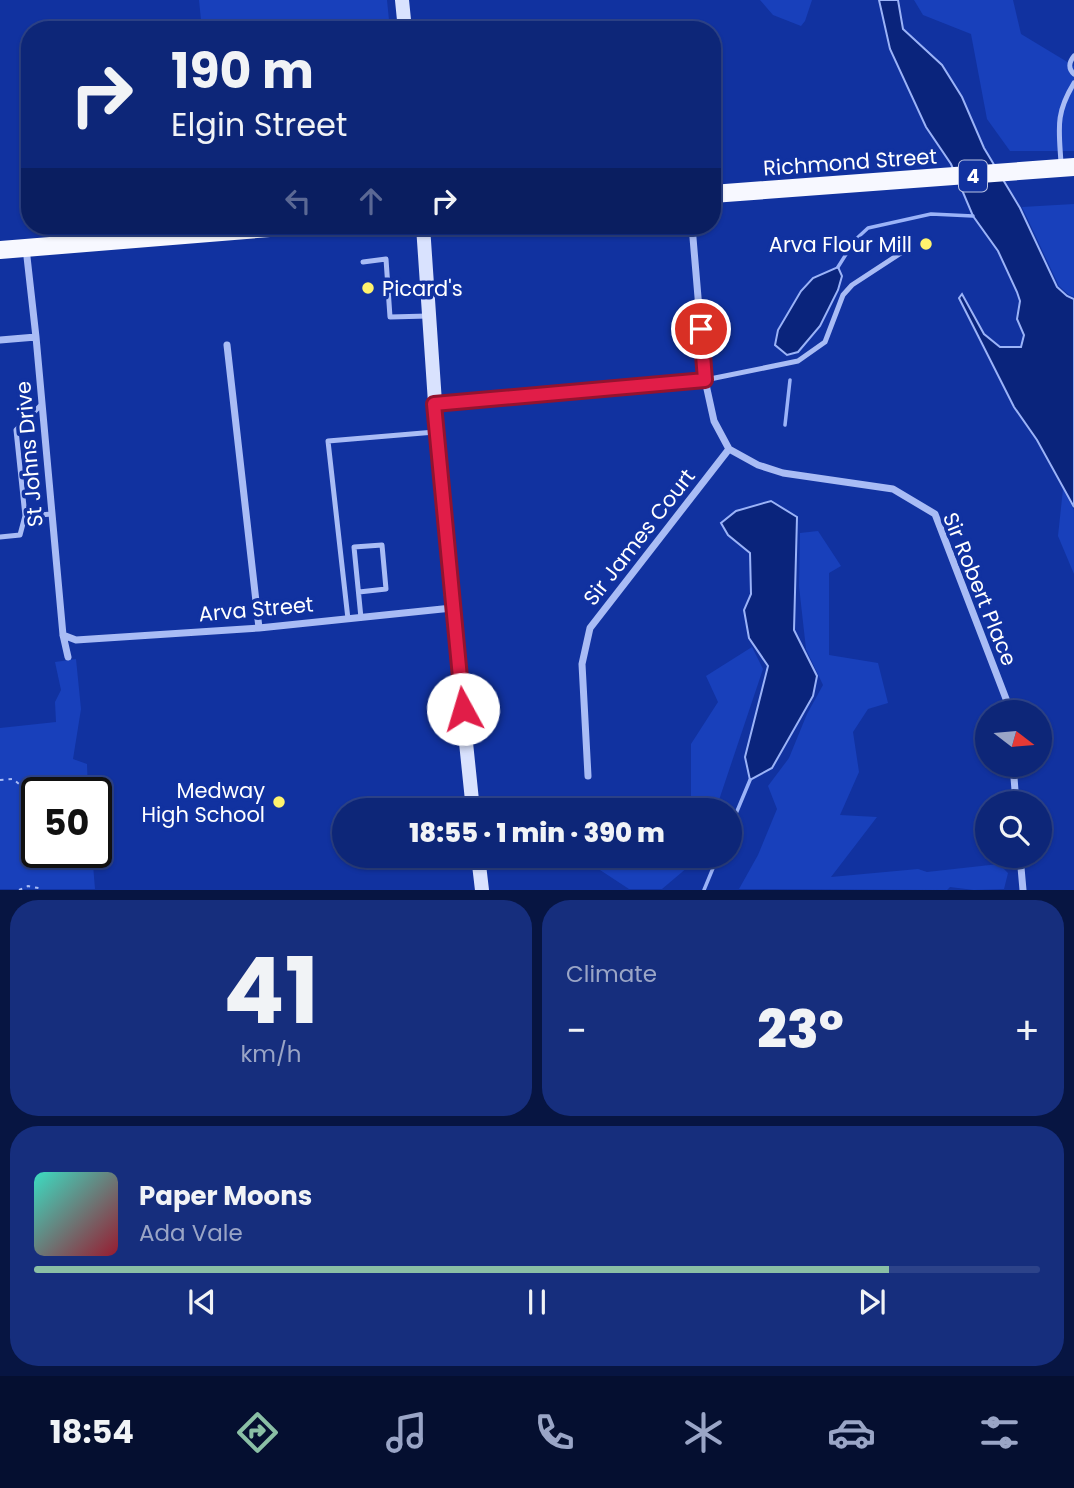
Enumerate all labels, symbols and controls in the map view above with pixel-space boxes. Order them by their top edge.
text: 190 m [171,37,314,105]
icon: right [56,49,147,140]
text: Elgin Street [171,102,348,147]
street label: Richmond Street [762,141,938,183]
road number: 4 [959,160,987,192]
icon: left [279,182,317,220]
icon: ahead [352,182,390,220]
icon: right [425,182,463,220]
place label: Arva Flour Mill [769,230,912,259]
marker: Arva Flour Mill [918,236,934,252]
place label: Picard's [382,274,463,303]
marker: Picard's [360,280,376,296]
pin [671,299,731,359]
icon: arrive [682,310,720,348]
street label: St Johns Drive [8,380,50,528]
street label: Sir James Court [576,463,702,611]
street label: Sir Robert Place [936,508,1024,670]
street label: Arva Street [197,590,315,628]
position arrow [426,672,500,746]
north arrow [975,700,1052,777]
map controls [975,700,1052,868]
place label: Medway High School [141,776,265,829]
speed limit sign: 50 [21,777,112,868]
button: search [975,791,1052,868]
marker: Medway High School [271,794,287,810]
text: 18:55 · 1 min · 390 m [409,815,665,851]
text: 41 [223,927,319,1055]
text: Climate [566,958,657,990]
text: 23° [757,993,844,1066]
text: − [566,1004,587,1057]
text: + [1014,1004,1040,1057]
text: km/h [240,1038,302,1070]
text: Paper Moons [139,1178,312,1214]
text: Ada Vale [139,1217,243,1249]
icon: previous [183,1283,221,1321]
icon: pause [518,1283,556,1321]
icon: next [853,1283,891,1321]
icon: directions [233,1408,282,1457]
icon: music [382,1408,431,1457]
icon: phone [530,1408,579,1457]
icon: climate [679,1408,728,1457]
icon: car [827,1408,876,1457]
icon: filters [975,1408,1024,1457]
text: 18:54 [50,1409,134,1454]

